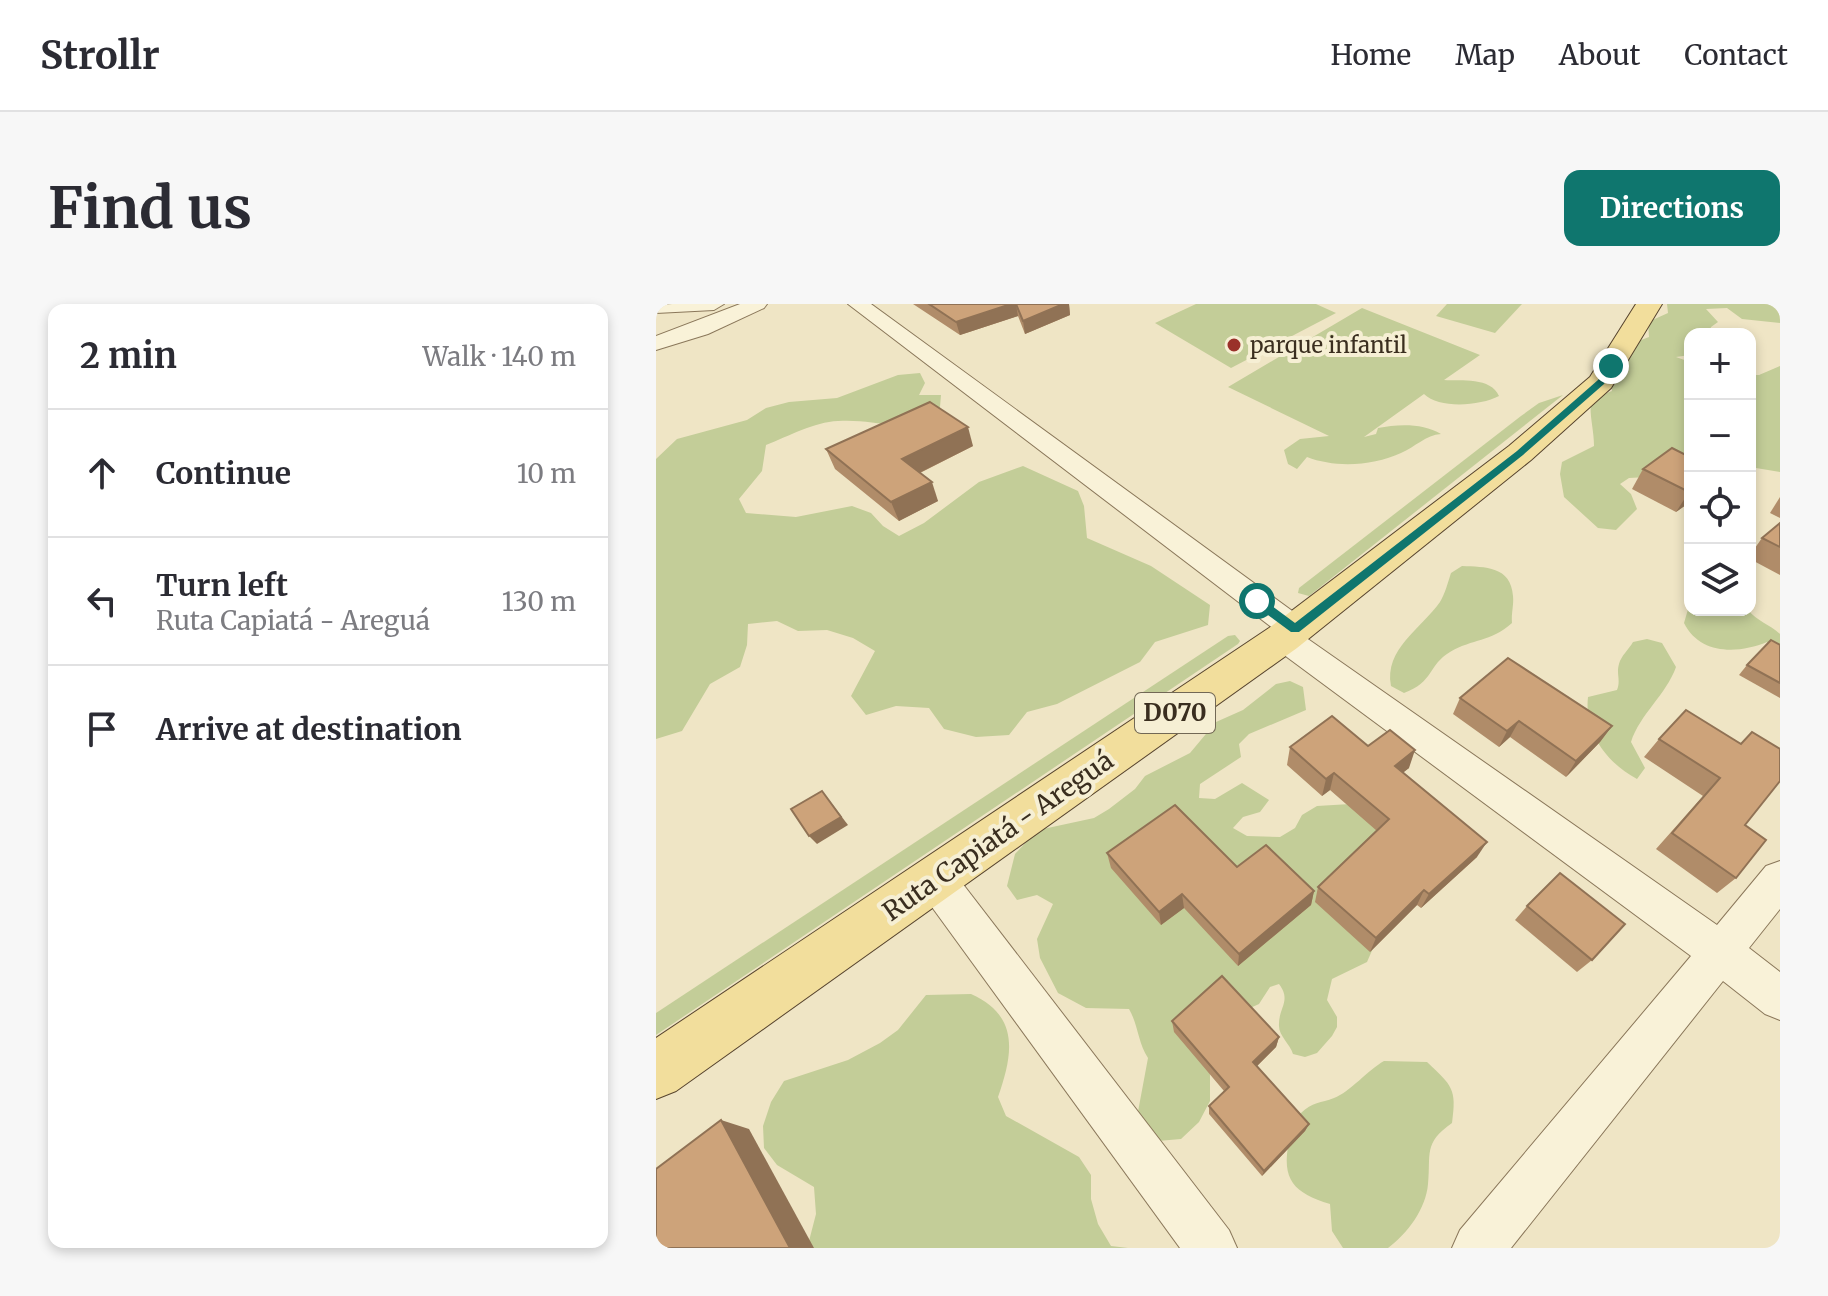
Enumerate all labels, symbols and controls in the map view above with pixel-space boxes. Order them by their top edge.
text: Strollr [40,32,160,79]
text: Home [1330,37,1411,73]
text: Map [1455,37,1515,73]
text: About [1559,37,1640,73]
text: Contact [1684,37,1788,73]
button: Directions [1564,170,1780,246]
text: Find us [48,173,252,243]
map controls [1684,328,1756,616]
button: + [1684,328,1756,400]
place label: parque infantil [1250,331,1407,359]
text: 2 min [80,335,177,377]
marker: parque infantil [1225,336,1243,354]
text: Walk · 140 m [422,340,576,373]
route end [1593,348,1629,384]
button: − [1684,400,1756,472]
icon: ahead [80,451,124,495]
text: Continue [156,454,291,492]
text: 10 m [517,457,576,490]
button: locate [1684,472,1756,544]
button: layers [1684,544,1756,616]
text: Turn left [156,566,288,604]
icon: left [80,579,124,623]
route start [1239,583,1275,619]
text: 130 m [502,585,576,618]
text: Ruta Capiatá - Areguá [156,604,430,637]
road number: D070 [1135,693,1215,733]
icon: arrive [80,707,124,751]
text: Arrive at destination [156,710,462,748]
street label: Ruta Capiatá - Areguá [876,743,1119,928]

